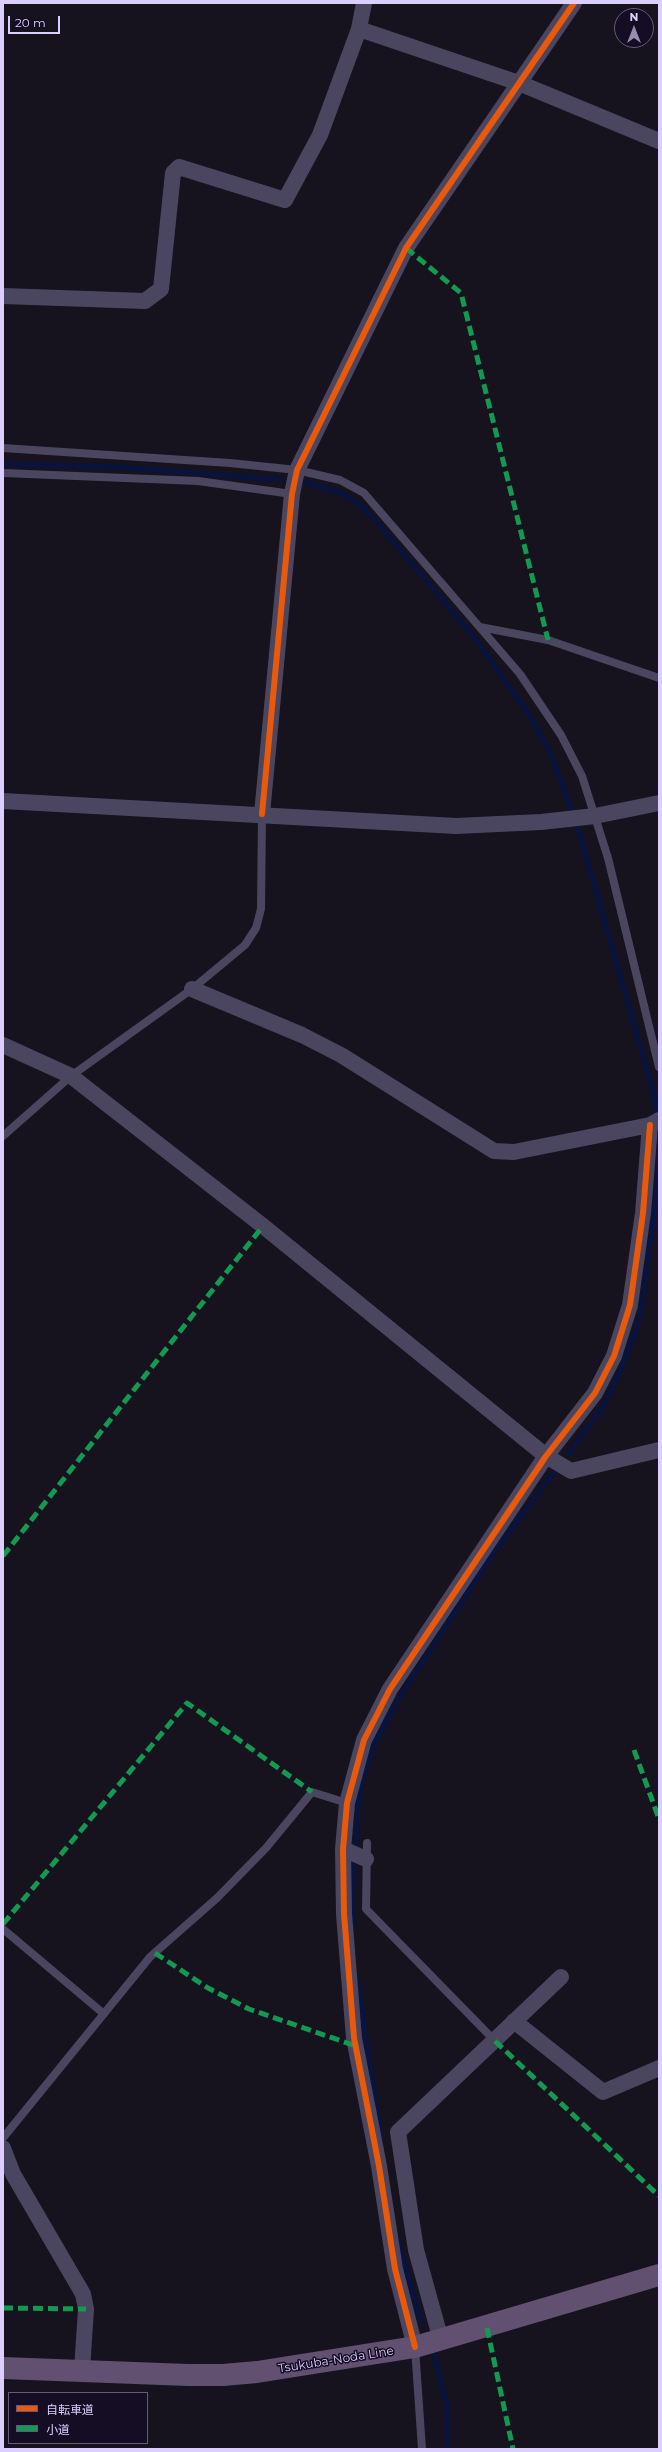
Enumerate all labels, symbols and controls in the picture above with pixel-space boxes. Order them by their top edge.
scale bar [10,8,62,34]
north arrow [614,8,654,48]
text: N [630,10,638,24]
text: 20 m [15,15,46,30]
street label: Tsukuba-Noda Line [277,2344,395,2376]
legend [8,2392,148,2444]
text: 自転車道 [46,2402,94,2417]
text: 小道 [46,2422,70,2437]

